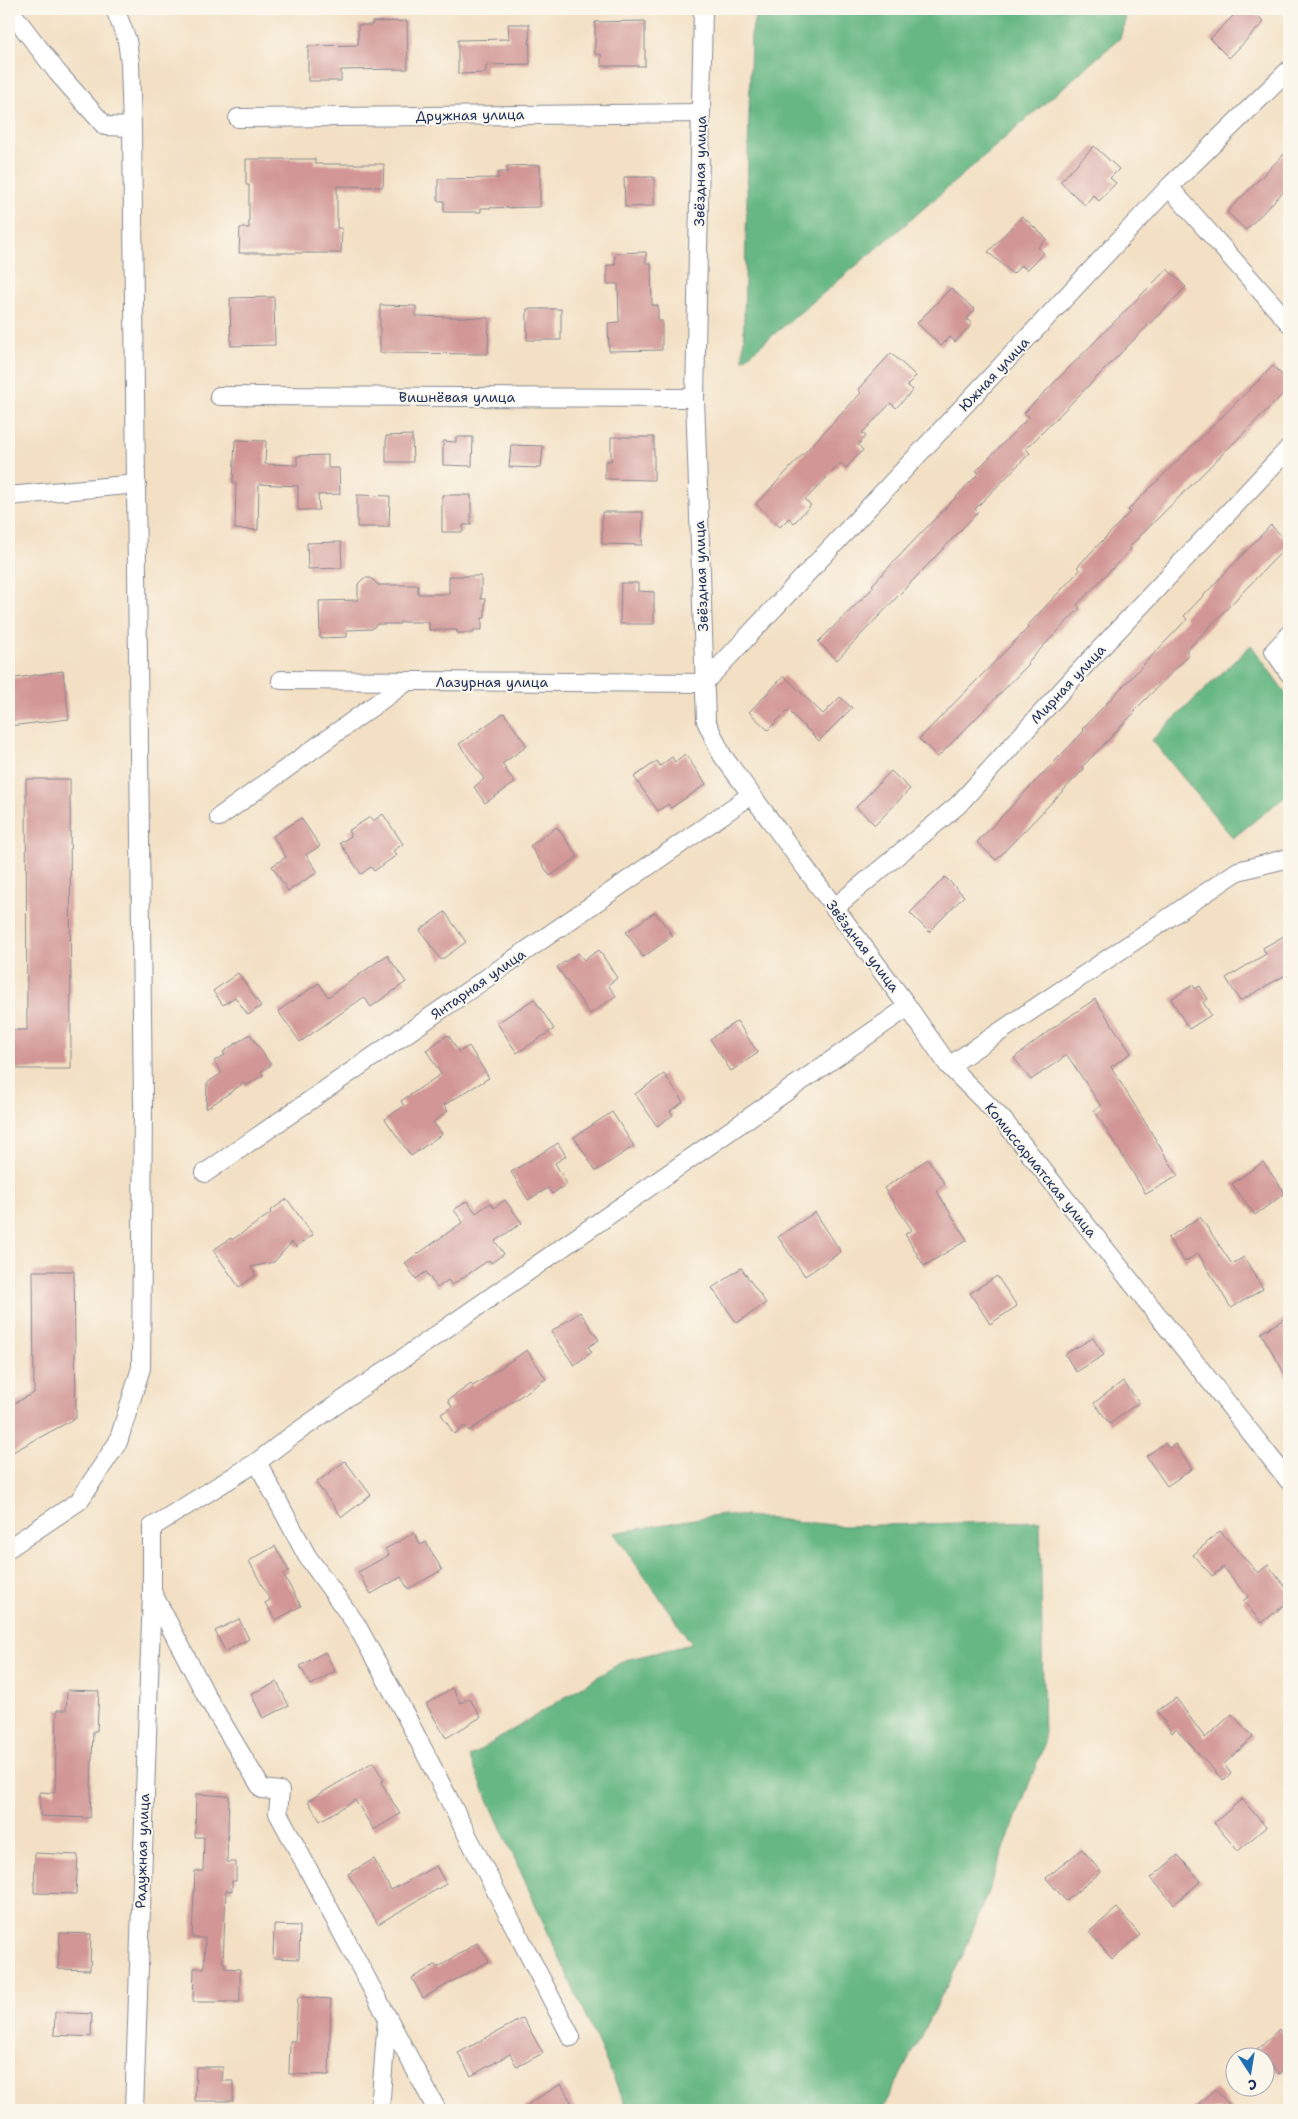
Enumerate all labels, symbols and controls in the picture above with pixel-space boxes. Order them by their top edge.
street label: Дружная улица [416,105,525,125]
street label: Звёздная улица [690,115,710,227]
street label: Южная улица [955,333,1033,415]
street label: Вишнёвая улица [399,388,515,406]
street label: Звёздная улица [690,520,712,632]
street label: Мирная улица [1027,640,1110,727]
street label: Лазурная улица [436,673,548,691]
street label: Звёздная улица [822,896,904,996]
street label: Янтарная улица [427,945,529,1023]
street label: Комиссариатская улица [981,1099,1101,1241]
street label: Радужная улица [131,1793,153,1909]
north arrow [1226,2046,1276,2096]
text: С [1247,2075,1259,2094]

